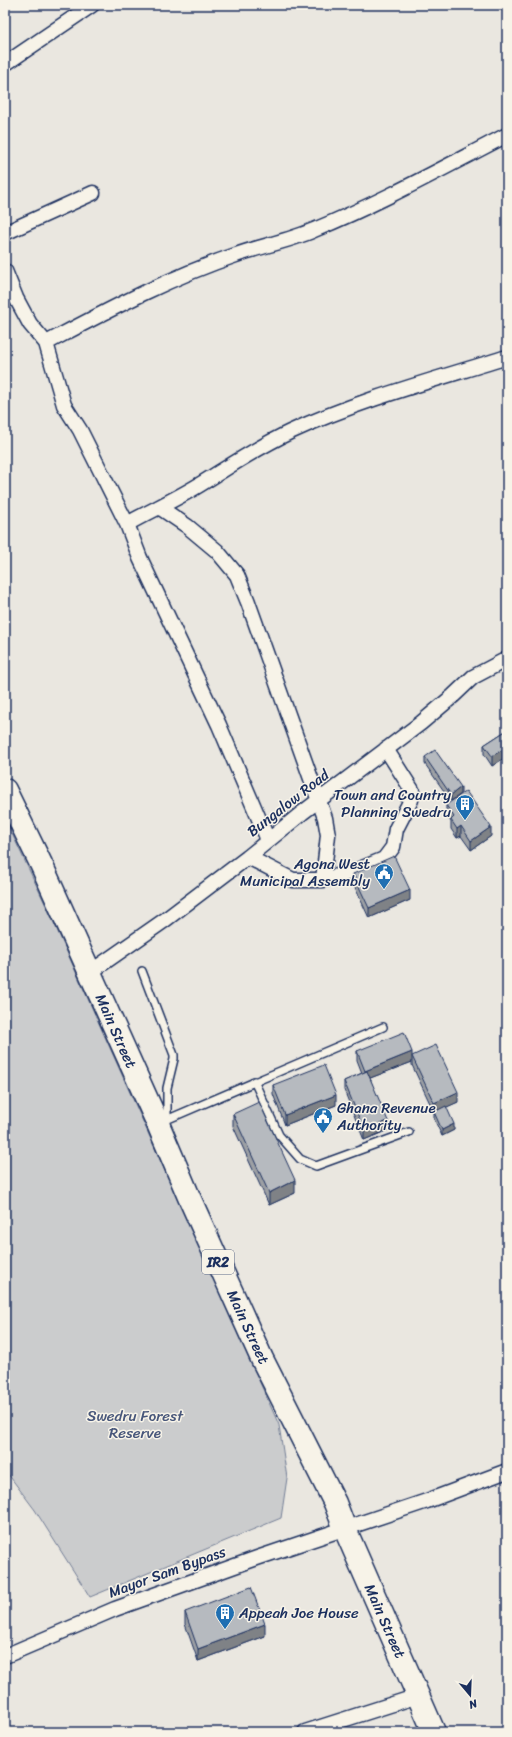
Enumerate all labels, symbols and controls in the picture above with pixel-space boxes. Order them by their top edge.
street label: Bungalow Road [241,762,336,844]
place label: Town and Country Planning Swedru [334,782,451,825]
building icon: Town and Country Planning Swedru [454,793,476,821]
place label: Agona West Municipal Assembly [240,851,370,894]
public building icon: Agona West Municipal Assembly [373,862,395,890]
street label: Main Street [88,989,144,1073]
place label: Ghana Revenue Authority [336,1095,436,1138]
public building icon: Ghana Revenue Authority [312,1106,334,1134]
road number: IR2 [202,1250,234,1274]
street label: Main Street [219,1285,277,1369]
park label: Swedru Forest Reserve [87,1403,184,1446]
street label: Mayor Sam Bypass [105,1539,230,1605]
street label: Main Street [357,1579,413,1663]
place label: Appeah Joe House [238,1600,359,1626]
building icon: Appeah Joe House [214,1602,236,1630]
north arrow [450,1675,490,1715]
text: N [466,1693,481,1714]

